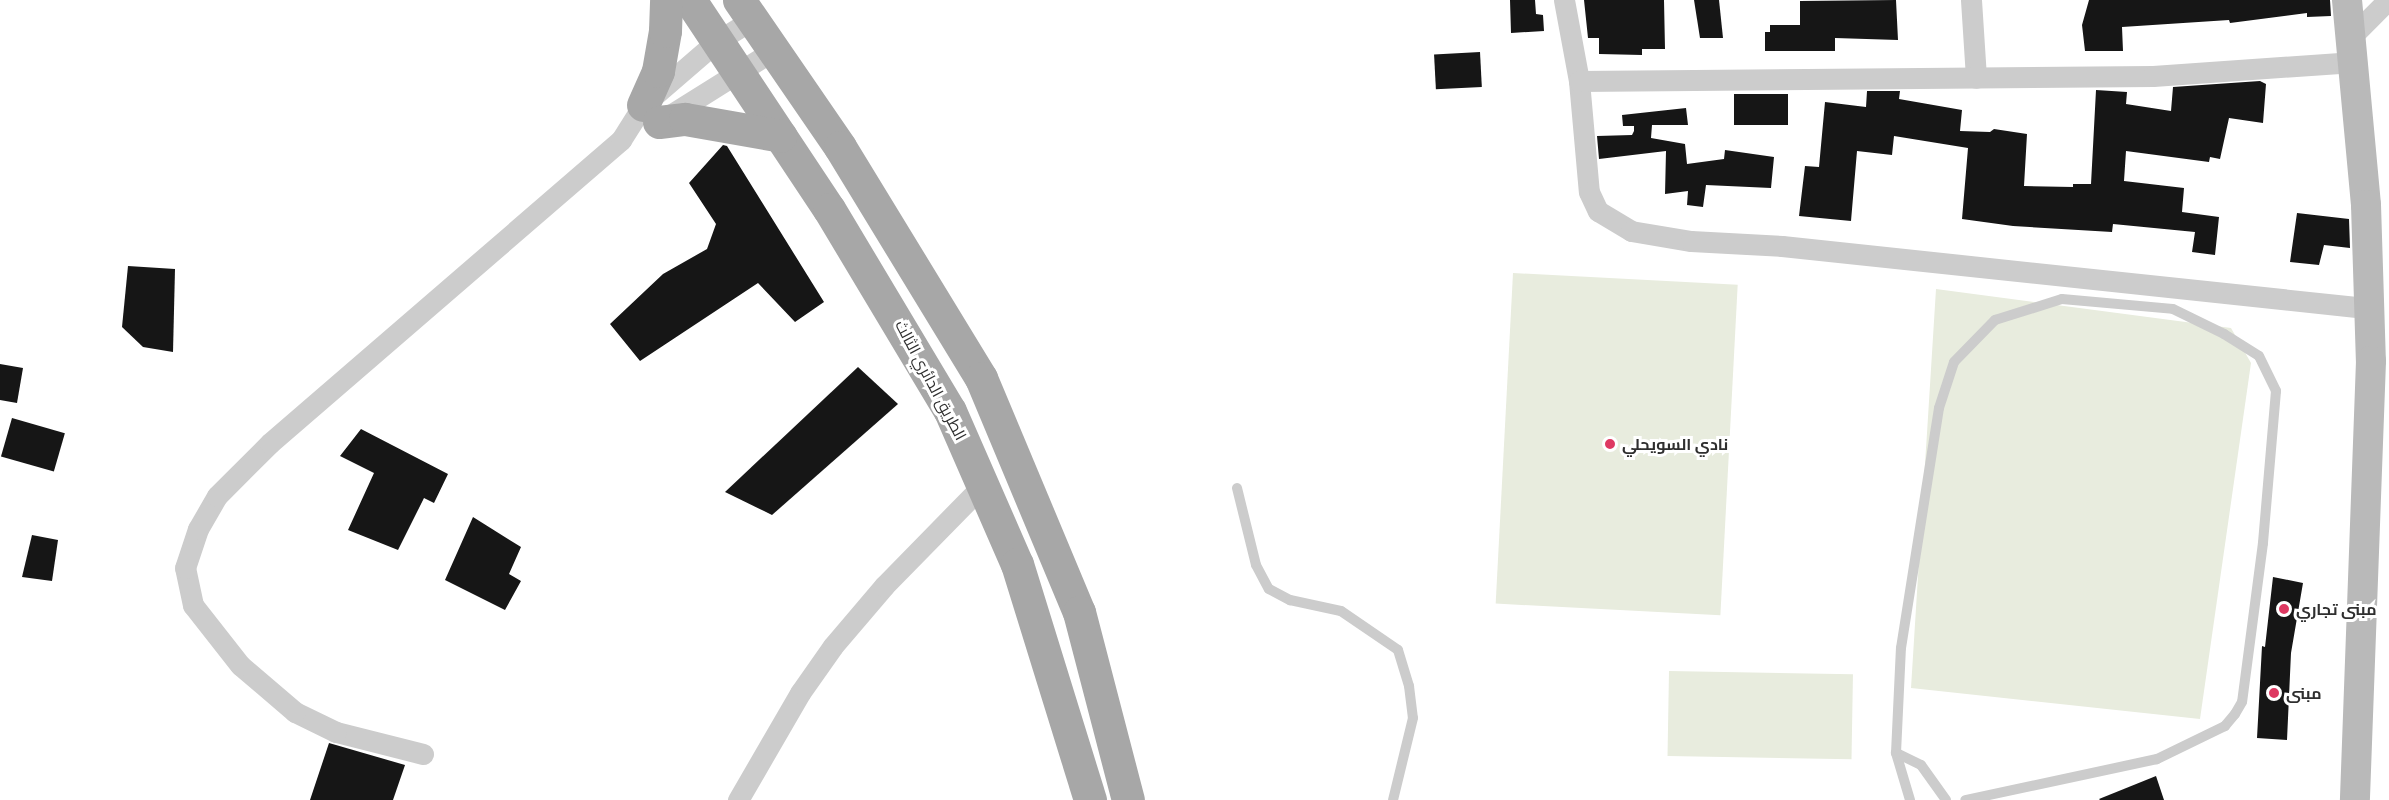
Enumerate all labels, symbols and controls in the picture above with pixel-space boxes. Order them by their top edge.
street label: الطريق الدائري الثالث [891,317,971,443]
place label: نادي السويحلي [1622,434,1728,454]
marker: نادي السويحلي [1603,437,1617,451]
place label: مبنى تجاري [2296,599,2377,619]
marker: مبنى تجاري [2277,602,2291,616]
place label: مبنى [2286,683,2322,703]
marker: مبنى [2267,686,2281,700]

